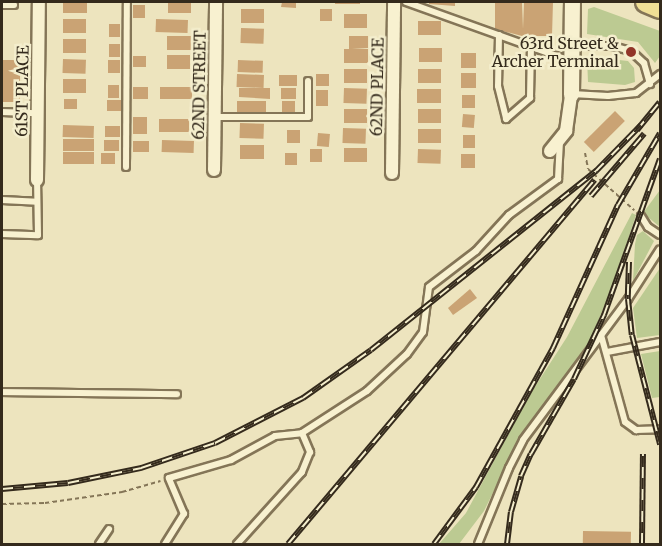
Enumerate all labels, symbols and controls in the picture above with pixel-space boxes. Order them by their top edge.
street label: 62ND STREET [188,30,210,140]
place label: 63rd Street & Archer Terminal [492,33,619,71]
street label: 62ND PLACE [367,38,387,136]
street label: 61ST PLACE [12,45,32,137]
marker: 63rd Street & Archer Terminal [624,45,638,59]

